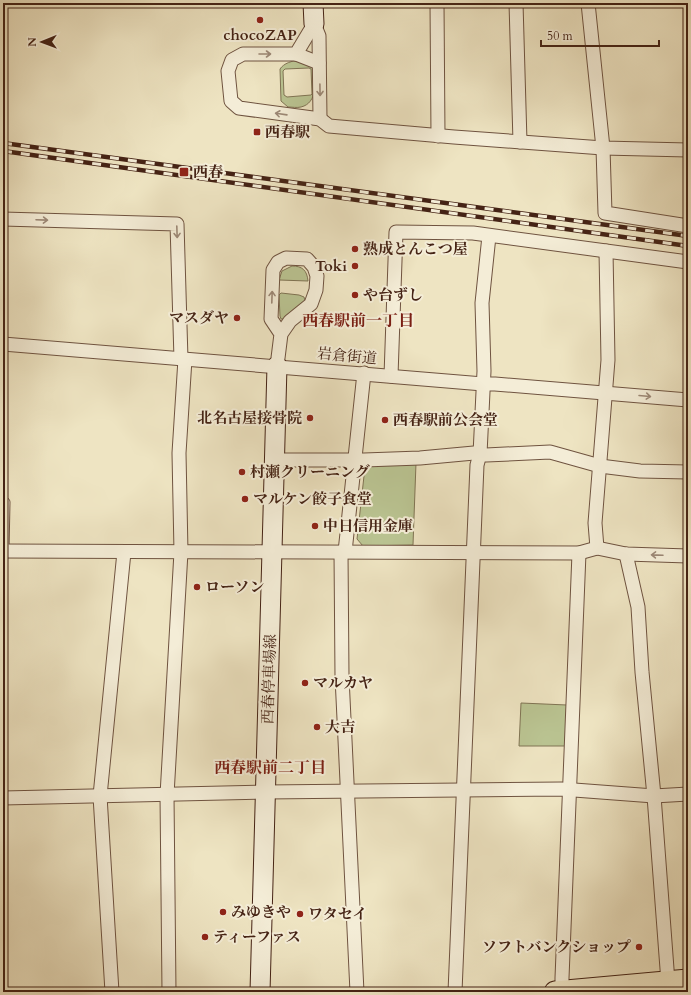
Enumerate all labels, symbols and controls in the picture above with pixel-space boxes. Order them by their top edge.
marker: chocoZAP [255,15,265,25]
north arrow [22,22,62,62]
scale bar [541,22,659,48]
place label: chocoZAP [223,25,297,45]
text: 50 m [547,28,574,44]
text: N [25,37,40,47]
one-way arrow [258,50,271,58]
one-way arrow [316,83,324,96]
one-way arrow [275,110,288,118]
place label: 西春駅 [265,122,310,142]
marker: 西春駅 [252,127,262,137]
place label: 西春 [193,162,224,182]
marker: 西春 [178,166,190,178]
one-way arrow [35,216,48,223]
one-way arrow [174,225,181,238]
place label: 熟成とんこつ屋 [363,239,468,259]
marker: 熟成とんこつ屋 [350,244,360,254]
place label: Toki [315,256,347,276]
marker: Toki [350,261,360,271]
place label: や台ずし [363,285,423,305]
marker: や台ずし [350,290,360,300]
one-way arrow [268,291,276,304]
place label: マスダヤ [169,308,229,328]
district label: 西春駅前一丁目 [302,310,414,332]
marker: マスダヤ [232,313,242,323]
street label: 岩倉街道 [316,343,378,369]
one-way arrow [638,393,651,400]
place label: 北名古屋接骨院 [197,408,302,428]
place label: 西春駅前公会堂 [393,410,498,430]
marker: 北名古屋接骨院 [305,413,315,423]
marker: 西春駅前公会堂 [380,415,390,425]
place label: 村瀬クリーニング [250,462,370,482]
marker: 村瀬クリーニング [237,467,247,477]
place label: マルケン餃子食堂 [253,489,372,509]
marker: マルケン餃子食堂 [240,494,250,504]
place label: 中日信用金庫 [323,516,413,536]
marker: 中日信用金庫 [310,521,320,531]
one-way arrow [651,551,664,559]
place label: ローソン [205,577,264,597]
marker: ローソン [192,582,202,592]
street label: 西春停車場線 [257,634,281,724]
place label: マルカヤ [313,673,373,693]
marker: マルカヤ [300,678,310,688]
place label: 大吉 [325,717,355,737]
marker: 大吉 [312,722,322,732]
district label: 西春駅前二丁目 [214,757,326,779]
place label: みゆきや [231,902,291,922]
place label: ワタセイ [308,904,367,924]
marker: みゆきや [218,907,228,917]
marker: ワタセイ [295,909,305,919]
place label: ティーファス [213,927,301,947]
marker: ティーファス [200,932,210,942]
place label: ソフトバンクショップ [482,937,631,957]
marker: ソフトバンクショップ [634,942,644,952]

